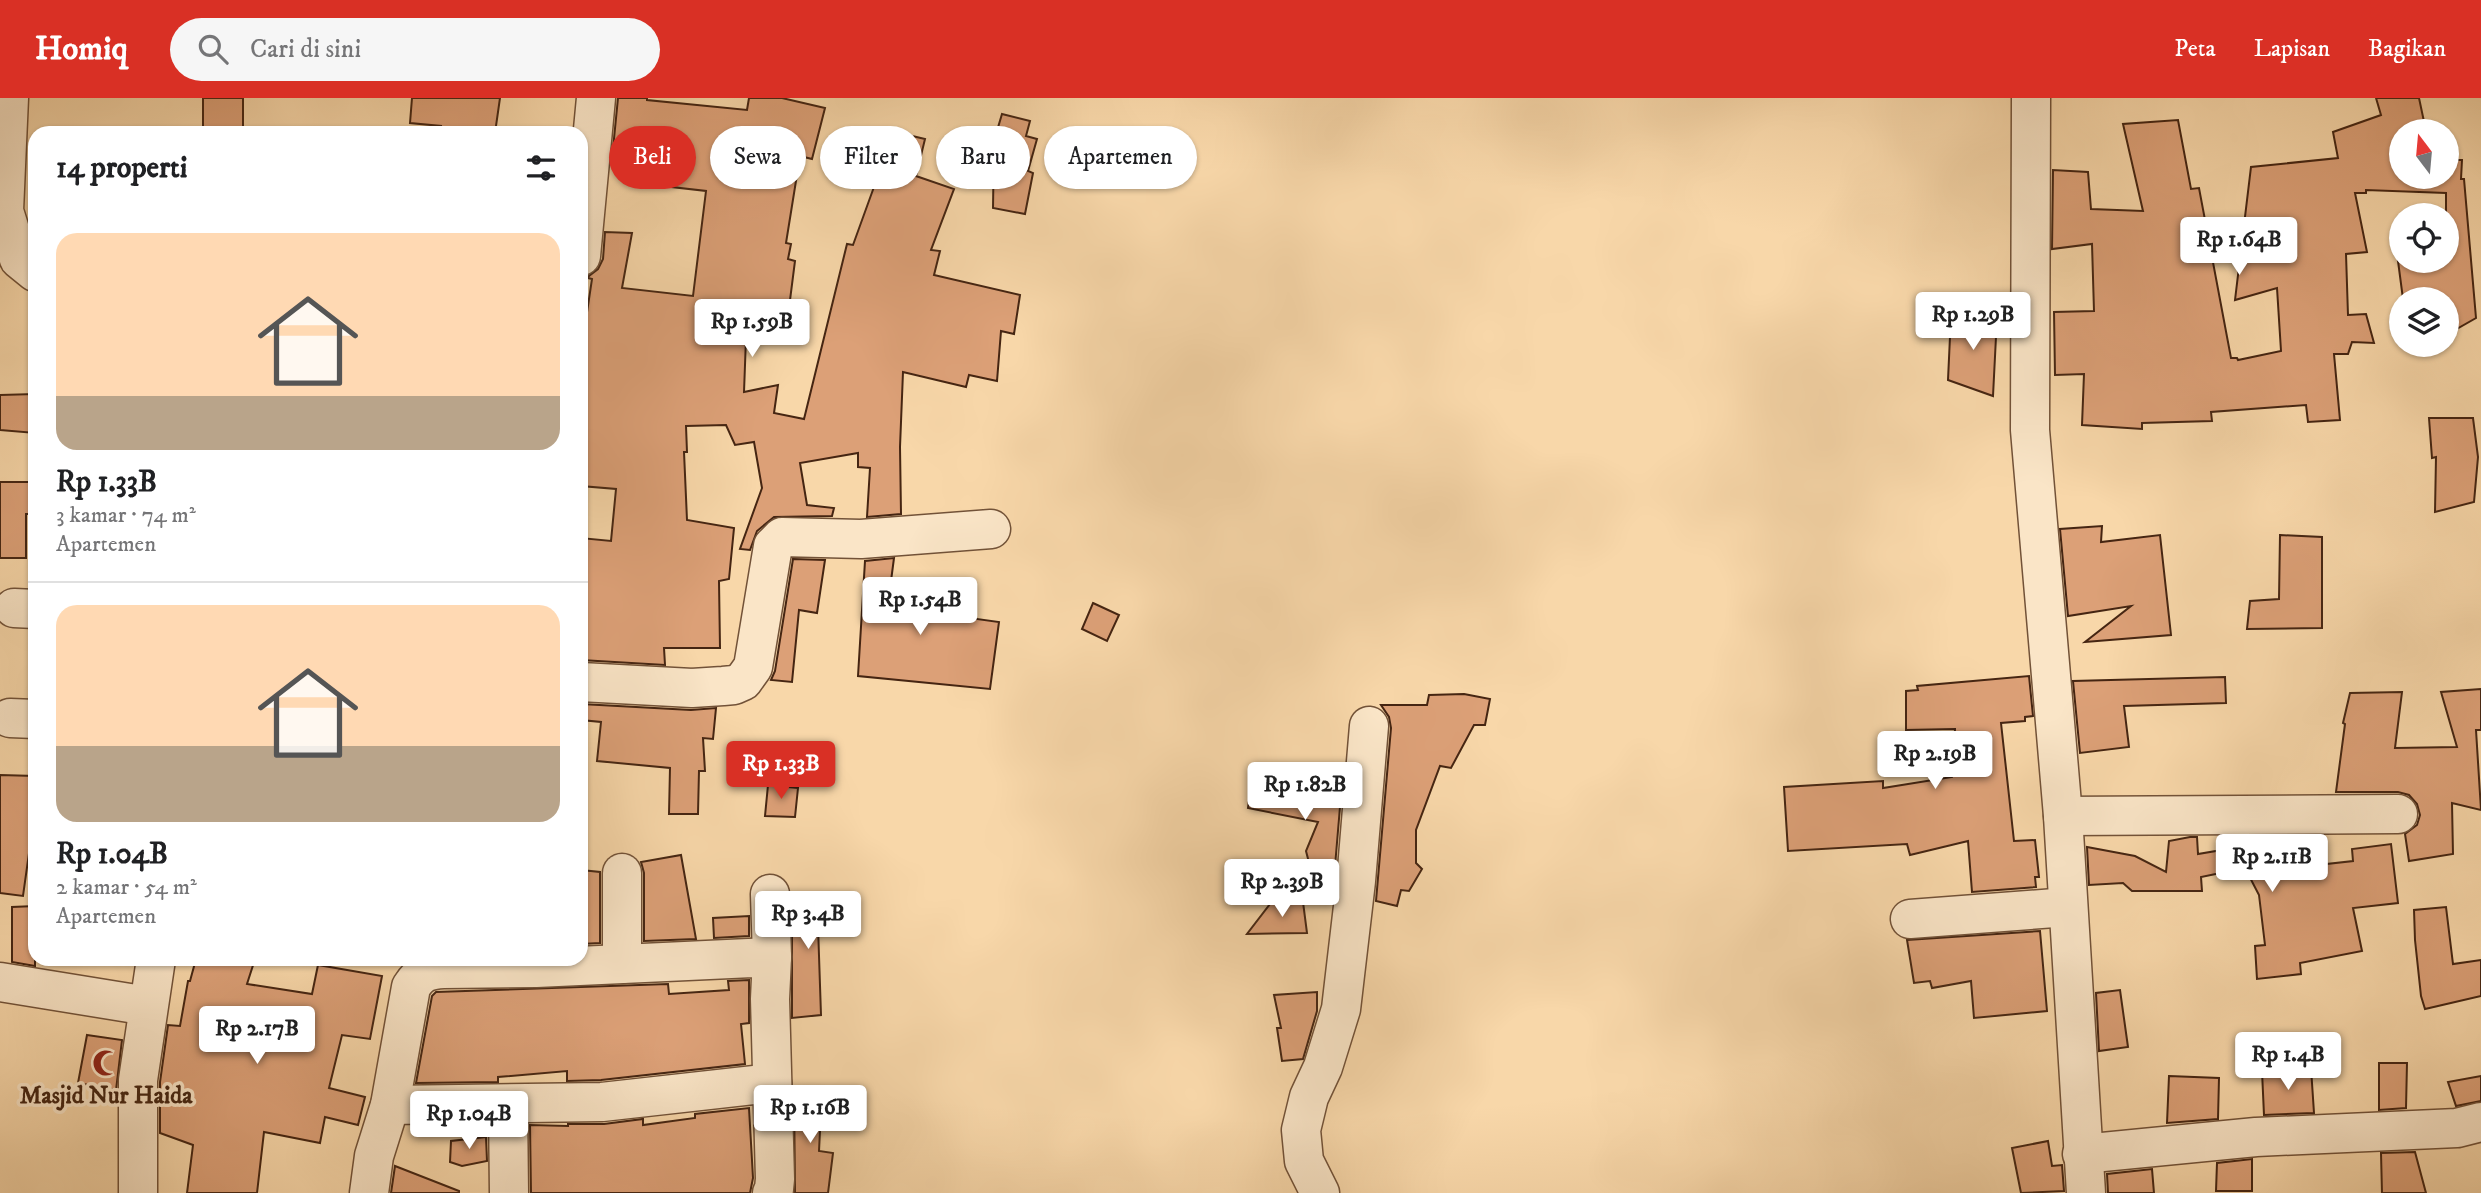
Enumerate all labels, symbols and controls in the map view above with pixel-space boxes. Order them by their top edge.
search box [170,18,660,81]
text: Homiq [35,29,128,70]
icon: search [194,30,232,68]
text: Cari di sini [250,33,361,66]
text: Peta [2174,34,2216,64]
text: Lapisan [2254,34,2330,64]
text: Bagikan [2368,34,2446,64]
north arrow [2389,119,2459,189]
map controls [2389,119,2459,357]
chip: Beli [609,126,696,189]
chip: Sewa [710,126,806,189]
chip: Filter [820,126,922,189]
chip: Baru [936,126,1030,189]
chip: Apartemen [1044,126,1197,189]
icon: filters [522,149,560,187]
text: 14 properti [56,150,187,187]
button: locate [2389,203,2459,273]
pin: Rp 1.64B [2167,218,2311,277]
text: Rp 1.64B [2196,225,2282,254]
icon: home [245,278,371,404]
button: layers [2389,287,2459,357]
pin: Rp 1.29B [1901,292,2045,352]
pin: Rp 1.59B [680,300,824,359]
text: Rp 1.29B [1932,300,2015,329]
text: Rp 1.59B [711,307,793,336]
text: Rp 1.33B [56,464,157,501]
text: 3 kamar · 74 m² [56,501,196,530]
text: Apartemen [56,530,156,559]
pin: Rp 1.54B [848,578,992,637]
text: Rp 1.54B [878,585,962,614]
icon: home [245,650,371,776]
pin: Rp 2.19B [1863,732,2007,791]
text: Rp 2.19B [1893,739,1977,768]
pin: Rp 1.33B [709,742,853,801]
text: Rp 1.33B [742,749,820,778]
pin: Rp 1.82B [1233,762,1377,822]
text: Rp 1.82B [1263,770,1347,799]
pin: Rp 2.11B [2200,834,2344,894]
text: Rp 1.04B [56,836,168,873]
text: Rp 2.11B [2232,842,2312,871]
pin: Rp 2.39B [1210,860,1354,919]
text: Rp 2.39B [1240,867,1324,896]
text: 2 kamar · 54 m² [56,873,197,902]
pin: Rp 3.4B [743,892,873,951]
text: Rp 3.4B [771,899,845,928]
text: Apartemen [56,902,156,931]
pin: Rp 2.17B [185,1006,329,1066]
text: Rp 2.17B [215,1014,299,1043]
pin: Rp 1.4B [2223,1032,2353,1092]
text: Rp 1.4B [2251,1040,2325,1069]
mosque icon: Masjid Nur Haida [91,1048,121,1078]
place label: Masjid Nur Haida [20,1081,193,1111]
pin: Rp 1.16B [738,1086,882,1145]
pin: Rp 1.04B [397,1091,541,1151]
text: Rp 1.16B [770,1093,850,1122]
text: Rp 1.04B [426,1099,512,1128]

